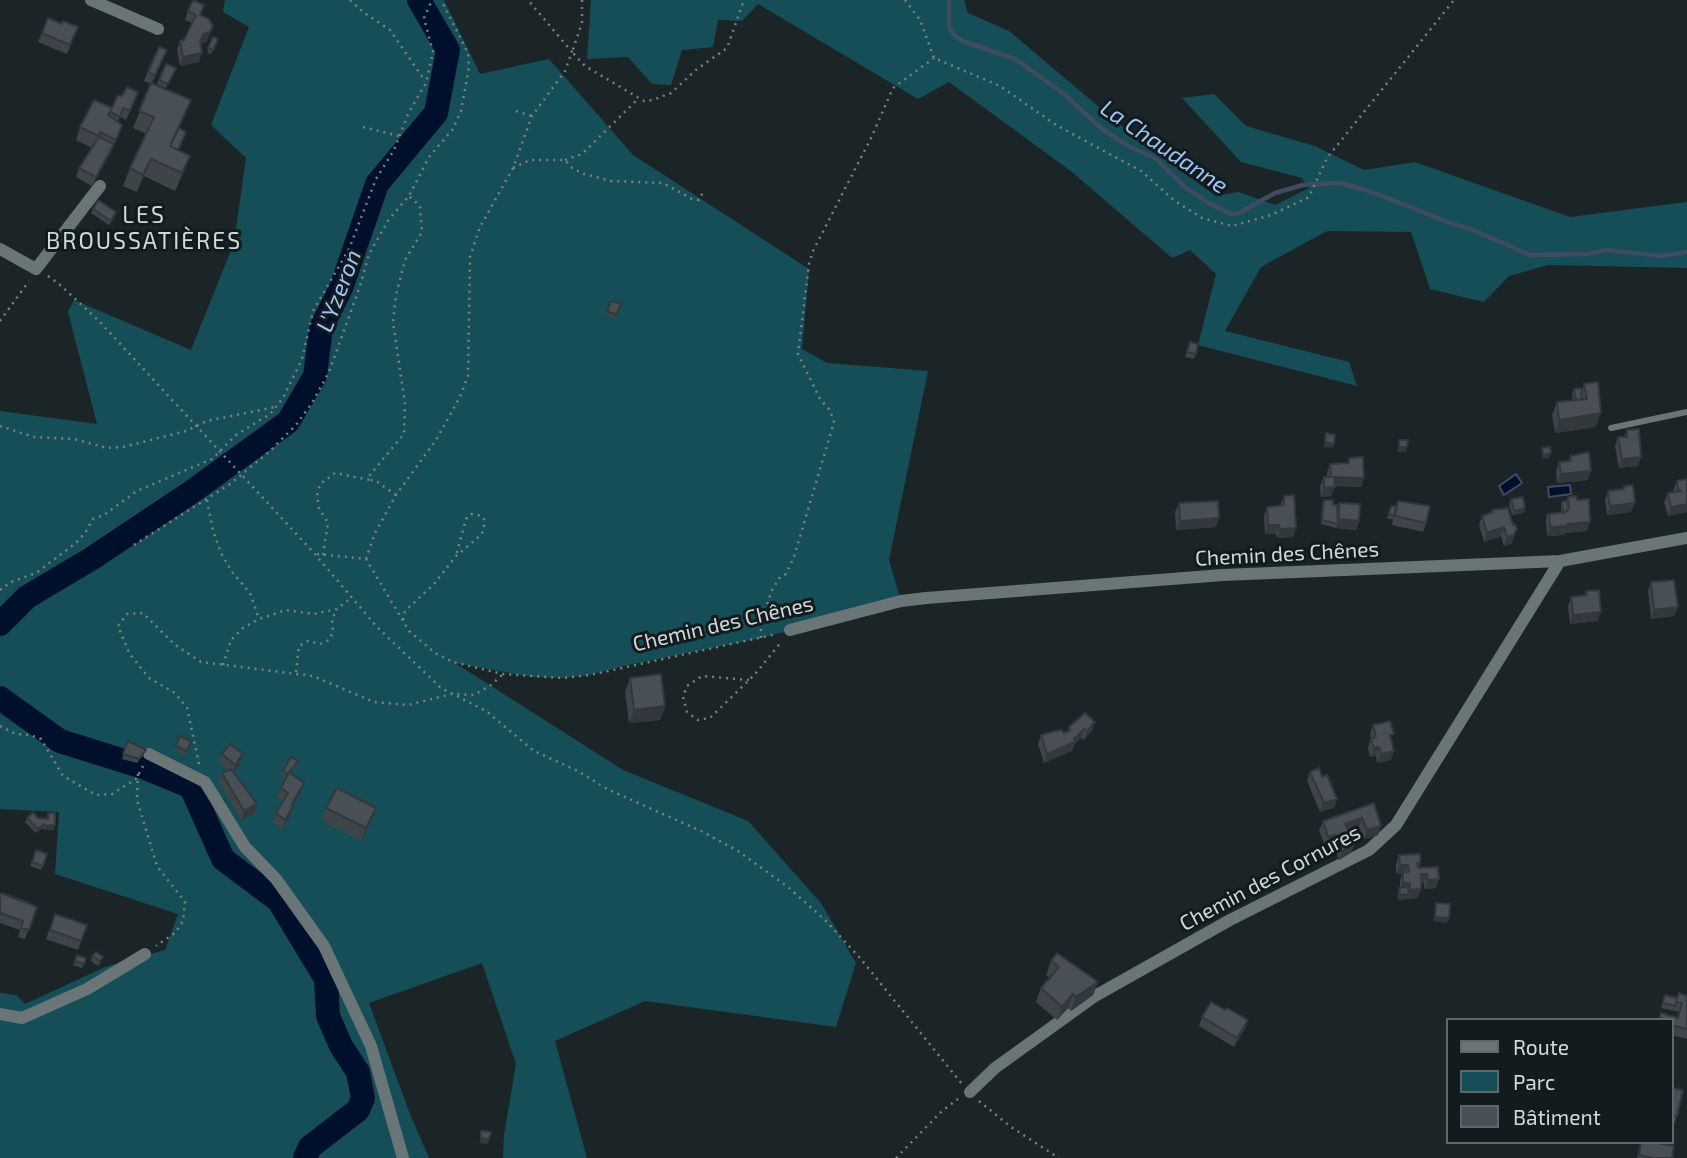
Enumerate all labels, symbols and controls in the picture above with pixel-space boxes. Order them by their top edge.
water label: La Chaudanne [1095,94,1233,200]
district label: LES BROUSSATIÈRES [48,201,240,255]
water label: L'Yzeron [311,246,367,336]
street label: Chemin des Chênes [1194,537,1380,571]
street label: Chemin des Chênes [630,591,816,657]
street label: Chemin des Cornures [1175,820,1365,936]
legend [1446,1018,1673,1144]
text: Route [1513,1034,1569,1059]
text: Parc [1513,1069,1555,1094]
text: Bâtiment [1513,1104,1601,1129]

